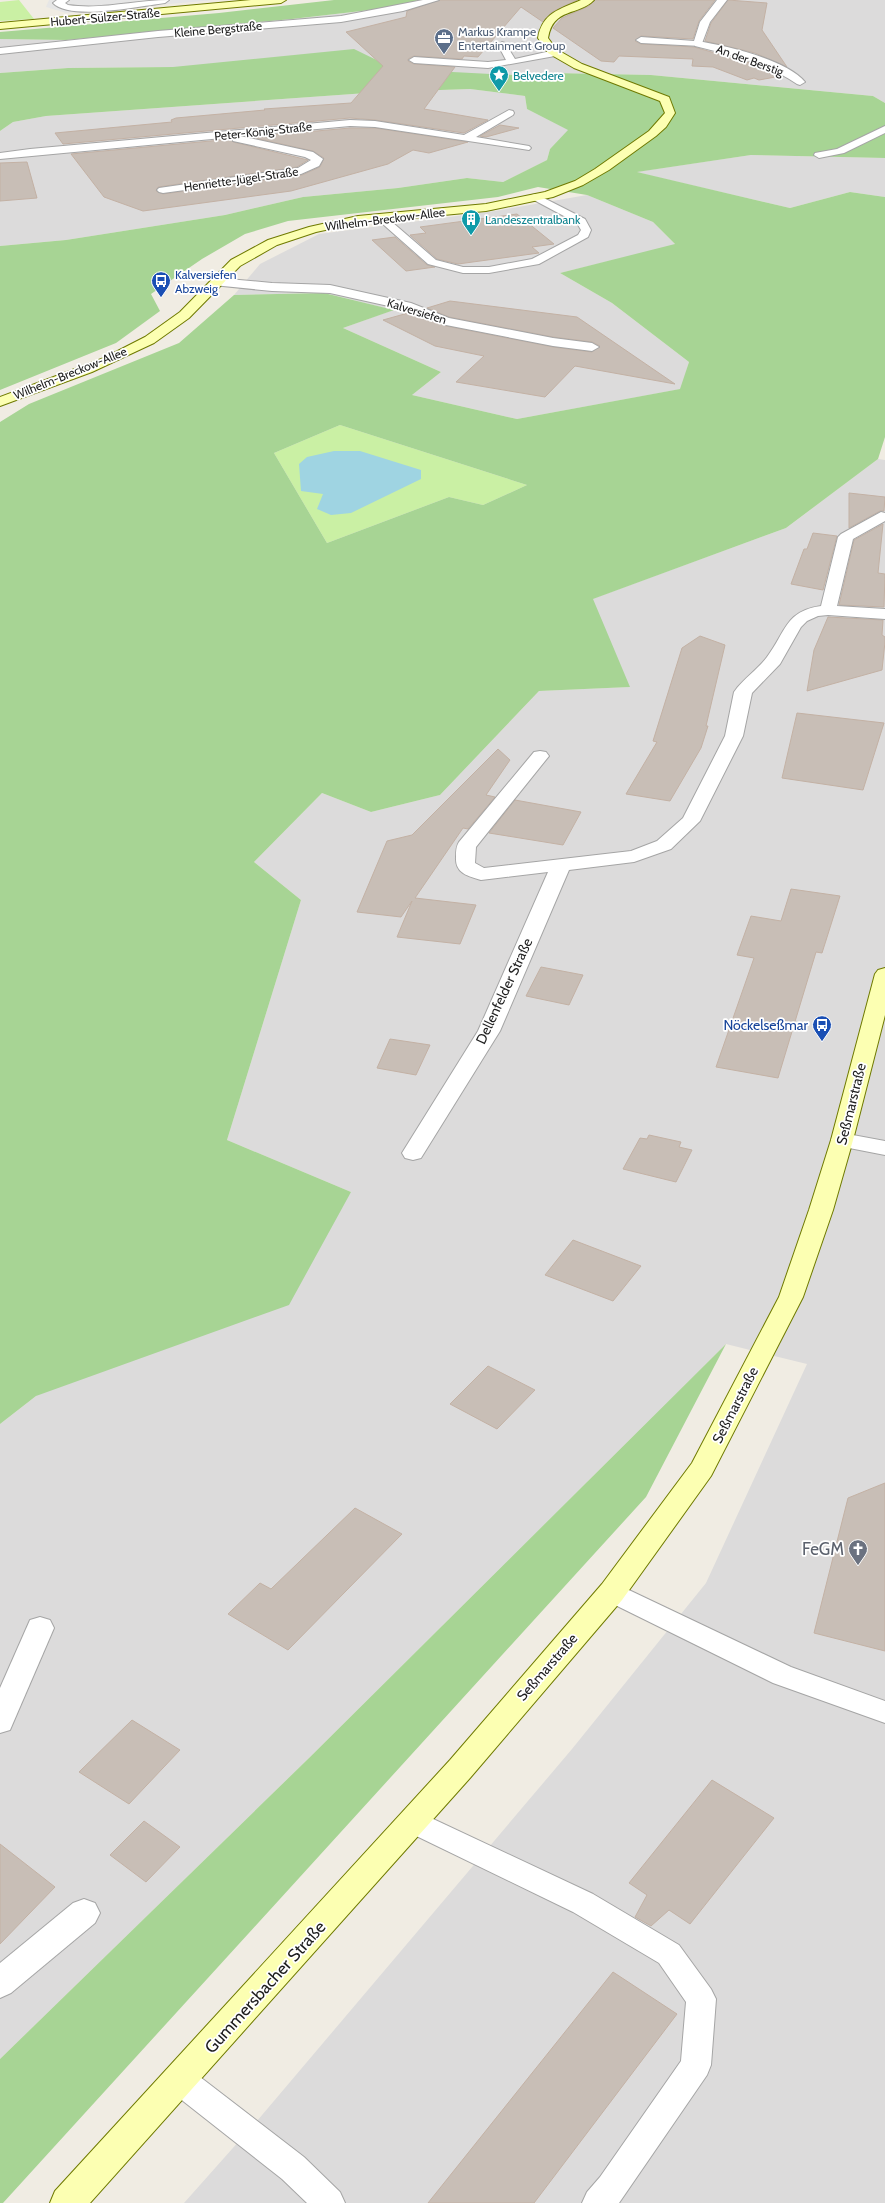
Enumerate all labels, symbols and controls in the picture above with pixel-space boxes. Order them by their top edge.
street label: Hubert-Sülzer-Straße [50,5,160,29]
street label: Kleine Bergstraße [173,18,263,40]
place label: Markus Krampe Entertainment Group [458,24,566,53]
office icon: Markus Krampe Entertainment Group [433,27,455,55]
street label: An der Berstig [714,41,787,79]
place icon: Belvedere [488,64,510,92]
place label: Belvedere [513,68,564,83]
street label: Peter-König-Straße [213,118,313,144]
street label: Henriette-Jügel-Straße [183,164,299,194]
street label: Wilhelm-Breckow-Allee [324,204,446,234]
building icon: Landeszentralbank [460,208,482,236]
place label: Landeszentralbank [485,212,581,227]
place label: Kalversiefen Abzweig [175,267,237,296]
bus stop icon: Kalversiefen Abzweig [150,270,172,298]
street label: Kalversiefen [385,295,449,327]
street label: Wilhelm-Breckow-Allee [11,343,129,403]
street label: Dellenfelder Straße [472,935,536,1047]
bus stop icon: Nöckelseßmar [811,1014,833,1042]
place label: Nöckelseßmar [723,1016,809,1034]
street label: Seßmarstraße [832,1061,870,1147]
street label: Seßmarstraße [708,1364,762,1446]
church icon: FeGM [847,1538,869,1566]
place label: FeGM [802,1539,844,1559]
street label: Seßmarstraße [513,1630,581,1704]
street label: Gummersbacher Straße [200,1917,330,2057]

